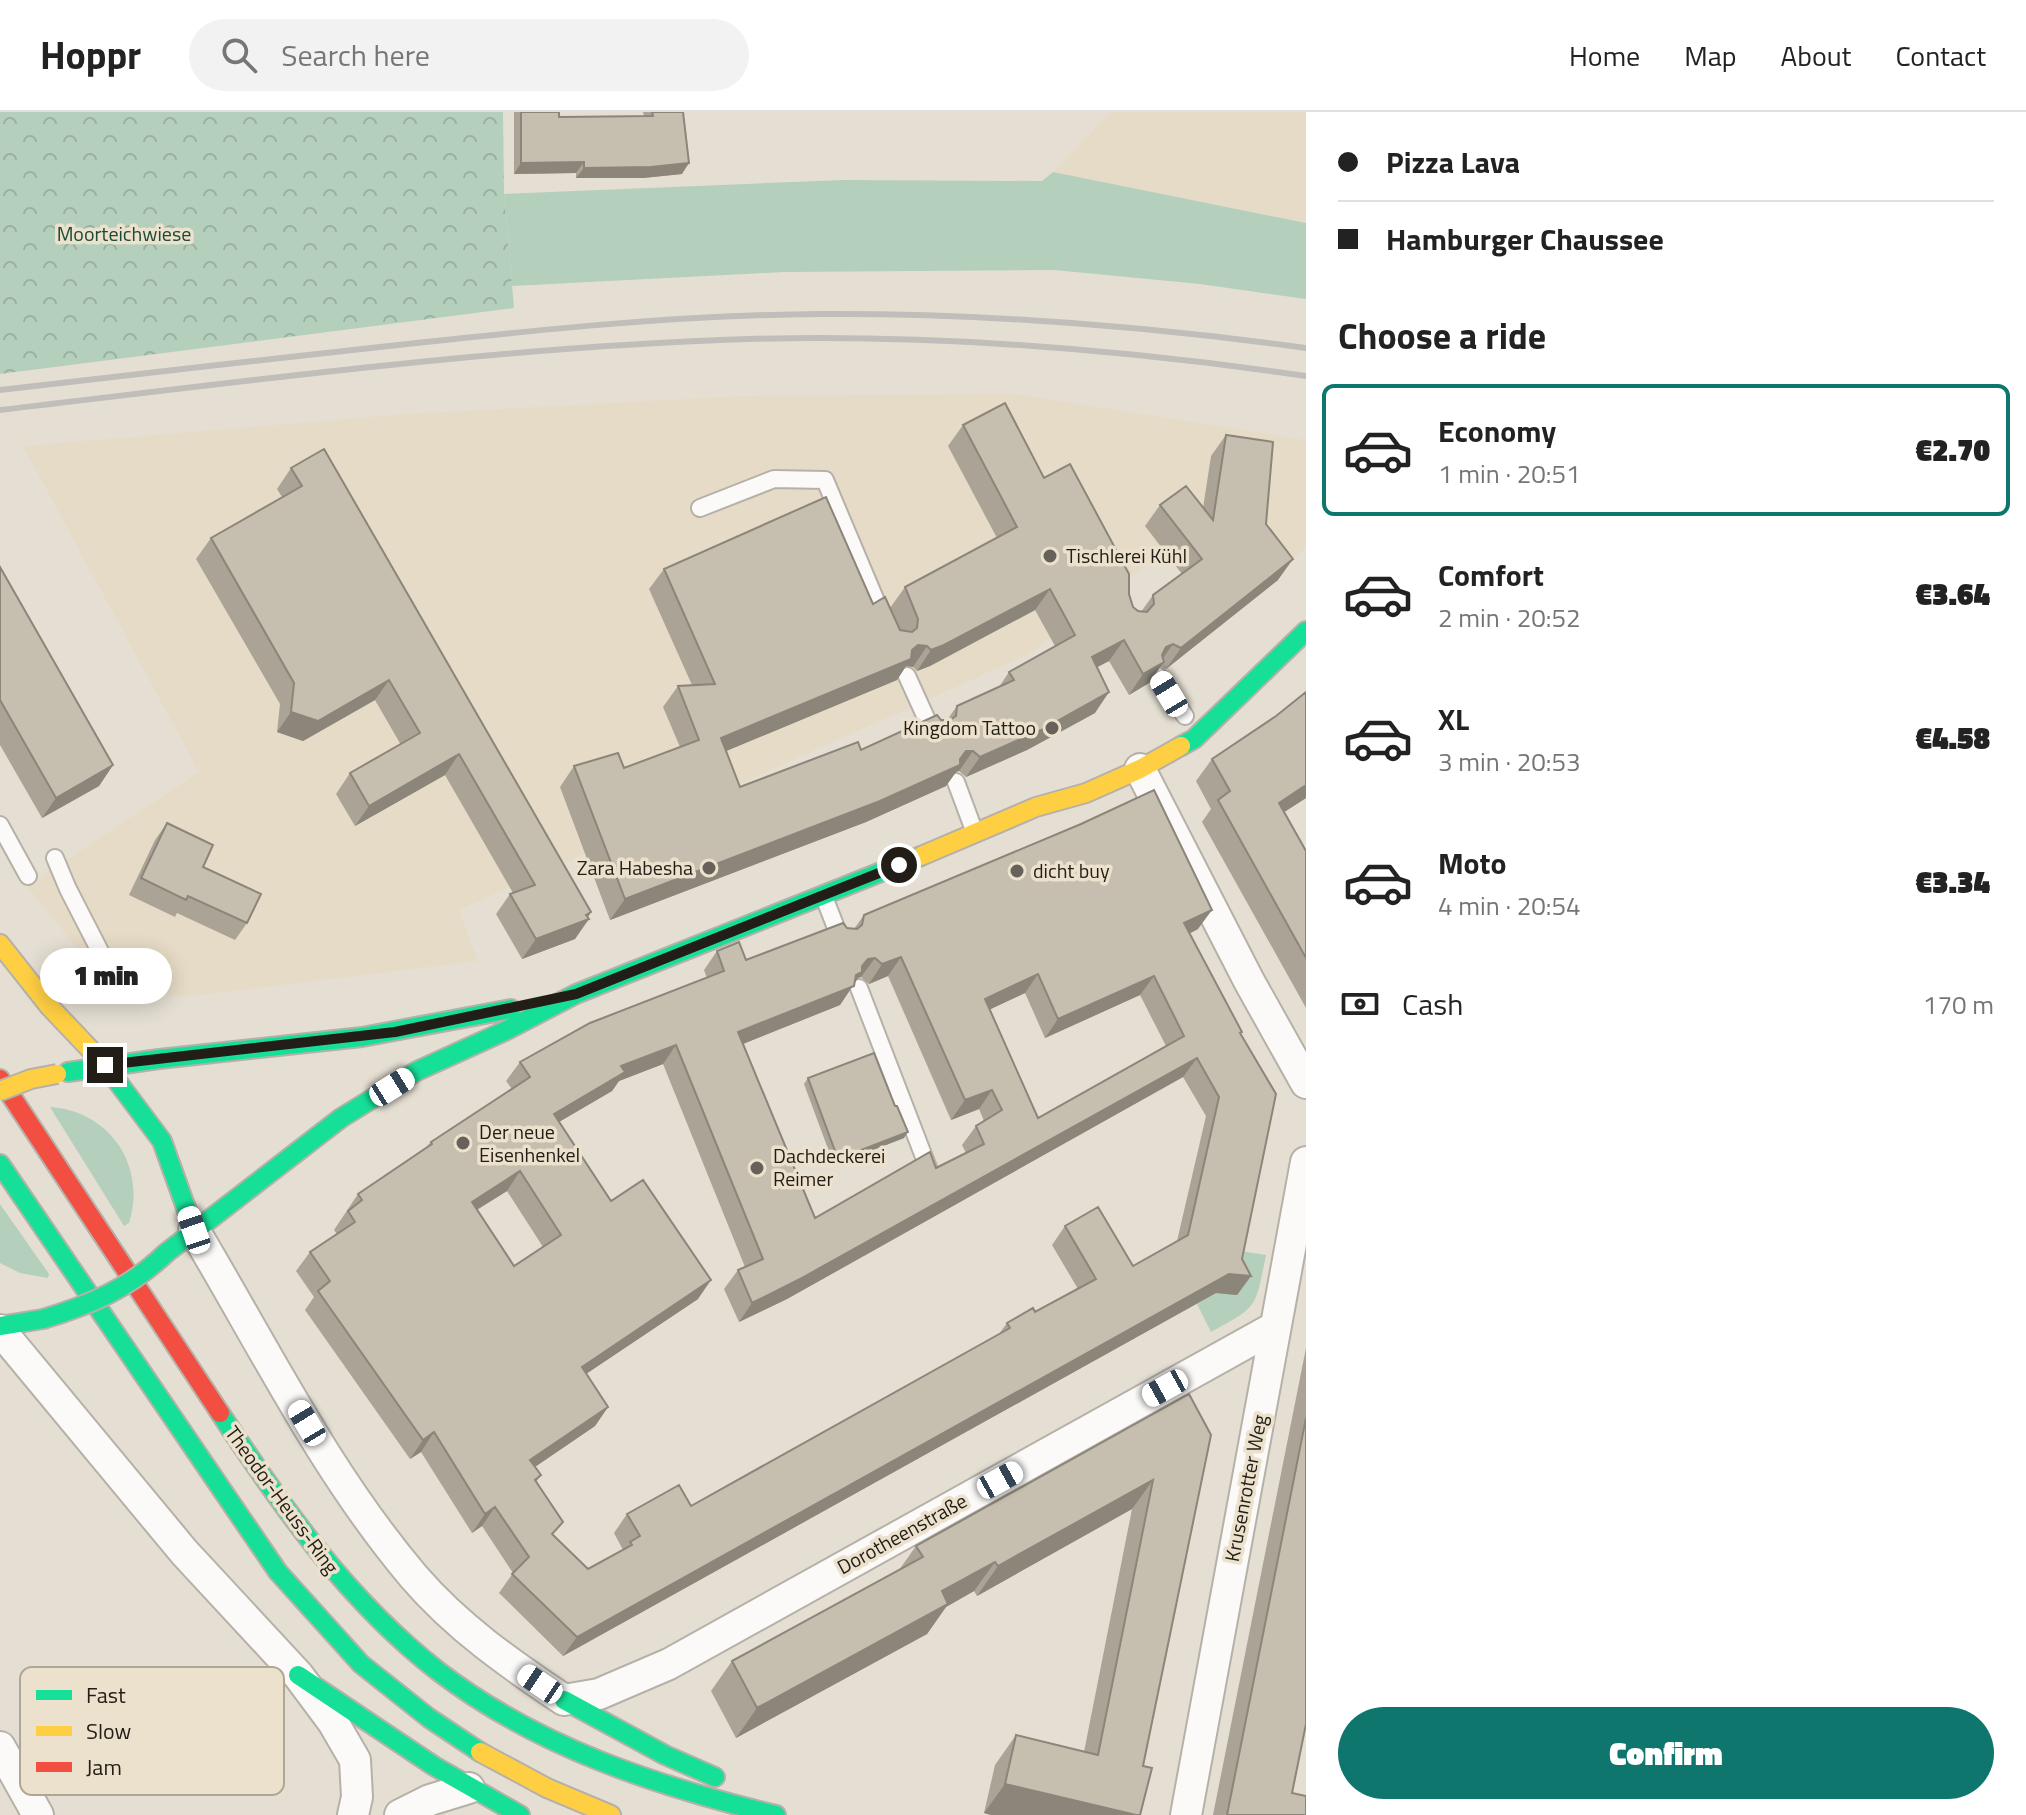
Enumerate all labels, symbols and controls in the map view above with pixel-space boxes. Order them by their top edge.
search box [189,19,749,91]
text: Hoppr [40,26,141,84]
text: Search here [281,32,430,78]
icon: search [217,33,261,77]
text: Home [1569,34,1640,77]
text: Map [1684,34,1737,77]
text: About [1781,34,1851,77]
text: Contact [1895,34,1986,77]
text: Pizza Lava [1386,139,1520,185]
text: Hamburger Chaussee [1386,216,1664,262]
park label: Moorteichwiese [57,218,191,249]
text: Choose a ride [1338,308,1546,363]
text: Economy [1438,408,1556,454]
icon: car [1342,414,1414,486]
text: €2.70 [1916,427,1990,473]
text: 1 min · 20:51 [1438,454,1581,493]
place label: Tischlerei Kühl [1066,540,1187,571]
marker: Tischlerei Kühl [1041,547,1059,565]
text: Comfort [1438,552,1544,598]
icon: car [1342,558,1414,630]
text: €3.64 [1916,571,1990,617]
text: 2 min · 20:52 [1438,598,1581,637]
car [1146,667,1192,721]
text: XL [1438,696,1469,742]
icon: car [1342,702,1414,774]
place label: Kingdom Tattoo [903,712,1036,743]
text: €4.58 [1916,715,1990,761]
marker: Kingdom Tattoo [1043,719,1061,737]
text: 3 min · 20:53 [1438,742,1581,781]
text: Moto [1438,840,1506,886]
icon: car [1342,846,1414,918]
route start [881,847,917,883]
place label: Zara Habesha [577,852,693,883]
place label: dicht buy [1033,855,1110,886]
marker: Zara Habesha [700,859,718,877]
text: €3.34 [1916,859,1990,905]
marker: dicht buy [1008,862,1026,880]
text: 4 min · 20:54 [1438,886,1581,925]
callout: 1 min [39,949,171,1005]
text: 1 min [74,956,138,995]
text: Cash [1402,981,1463,1027]
icon: cash [1338,982,1382,1026]
text: 170 m [1923,985,1994,1024]
route end [87,1047,123,1083]
car [365,1064,419,1110]
place label: Der neue Eisenhenkel [479,1116,580,1170]
marker: Der neue Eisenhenkel [454,1134,472,1152]
place label: Dachdeckerei Reimer [773,1140,885,1194]
marker: Dachdeckerei Reimer [748,1159,766,1177]
car [175,1203,213,1257]
car [1138,1366,1192,1410]
car [284,1396,330,1450]
street label: Krusenrotter Weg [1216,1412,1275,1564]
street label: Theodor-Heuss-Ring [218,1419,347,1580]
car [973,1458,1027,1502]
street label: Dorotheenstraße [831,1485,972,1582]
car [513,1661,567,1707]
legend [20,1667,284,1795]
text: Fast [86,1678,126,1712]
button: Confirm [1338,1707,1994,1799]
text: Slow [86,1714,132,1748]
text: Jam [86,1750,122,1784]

